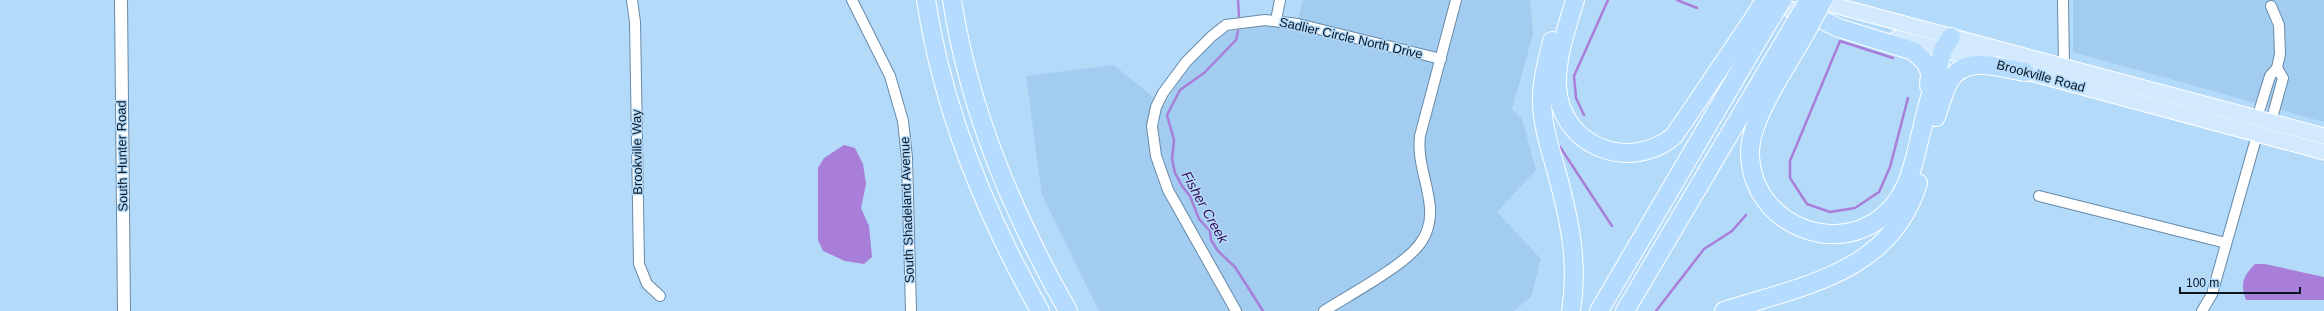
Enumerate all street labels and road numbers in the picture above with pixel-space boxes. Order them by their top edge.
street label: Sadlier Circle North Drive [1278,14,1424,62]
street label: Brookville Road [1995,57,2087,95]
street label: South Hunter Road [114,100,130,212]
street label: Brookville Way [629,109,645,195]
street label: South Shadeland Avenue [897,137,917,283]

